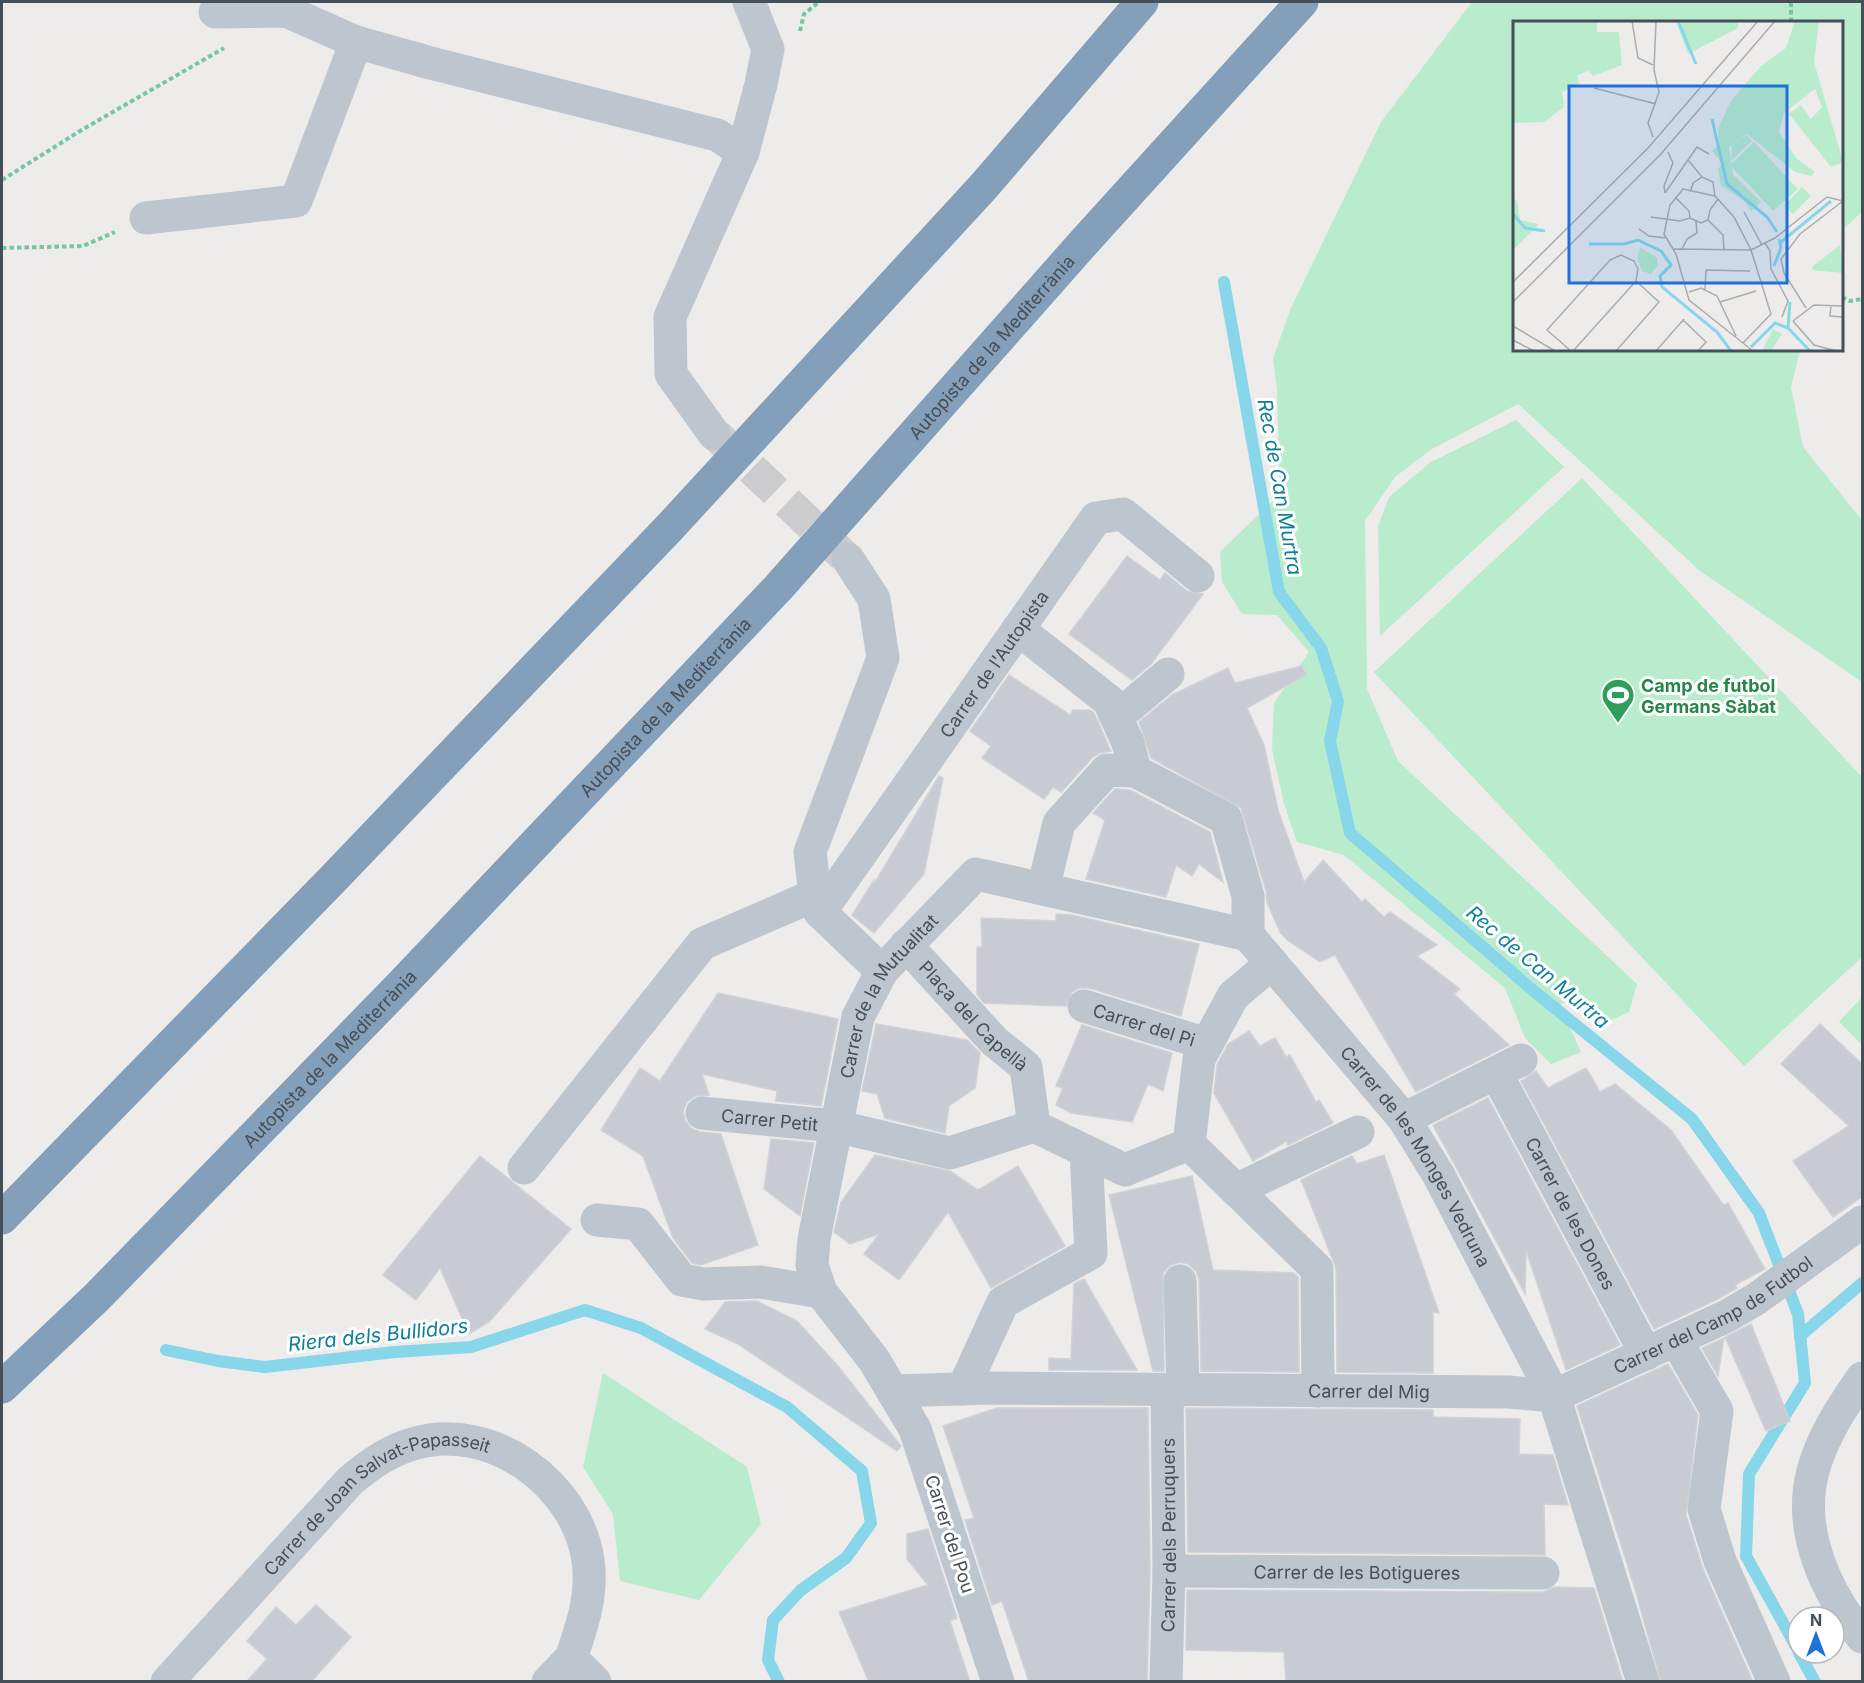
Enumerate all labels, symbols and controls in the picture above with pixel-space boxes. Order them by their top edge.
inset map [1513,21,1843,351]
street label: Autopista de la Mediterrània [904,250,1079,443]
water label: Rec de Can Murtra [1253,397,1307,577]
street label: Carrer de l'Autopista [935,586,1053,741]
street label: Autopista de la Mediterrània [575,613,755,801]
place label: Camp de futbol Germans Sàbat [1641,675,1776,717]
sports icon: Camp de futbol Germans Sàbat [1600,677,1636,724]
water label: Rec de Can Murtra [1462,900,1614,1034]
street label: Carrer de la Mutualitat [836,910,942,1080]
street label: Plaça del Capellà [915,956,1032,1075]
street label: Autopista de la Mediterrània [238,965,420,1151]
street label: Carrer del Pi [1090,999,1198,1050]
street label: Carrer de les Monges Vedruna [1336,1042,1495,1270]
street label: Carrer Petit [720,1104,819,1135]
street label: Carrer de les Dones [1522,1133,1620,1293]
street label: Carrer del Camp de Futbol [1610,1251,1816,1378]
water label: Riera dels Bullidors [287,1314,469,1356]
street label: Carrer del Mig [1308,1380,1430,1402]
street label: Carrer de Joan Salvat-Papasseit [259,1428,493,1579]
street label: Carrer dels Perruquers [1157,1438,1180,1633]
street label: Carrer del Pou [921,1472,979,1596]
street label: Carrer de les Botigueres [1254,1561,1460,1583]
north arrow [1786,1605,1846,1665]
text: N [1810,1610,1822,1630]

